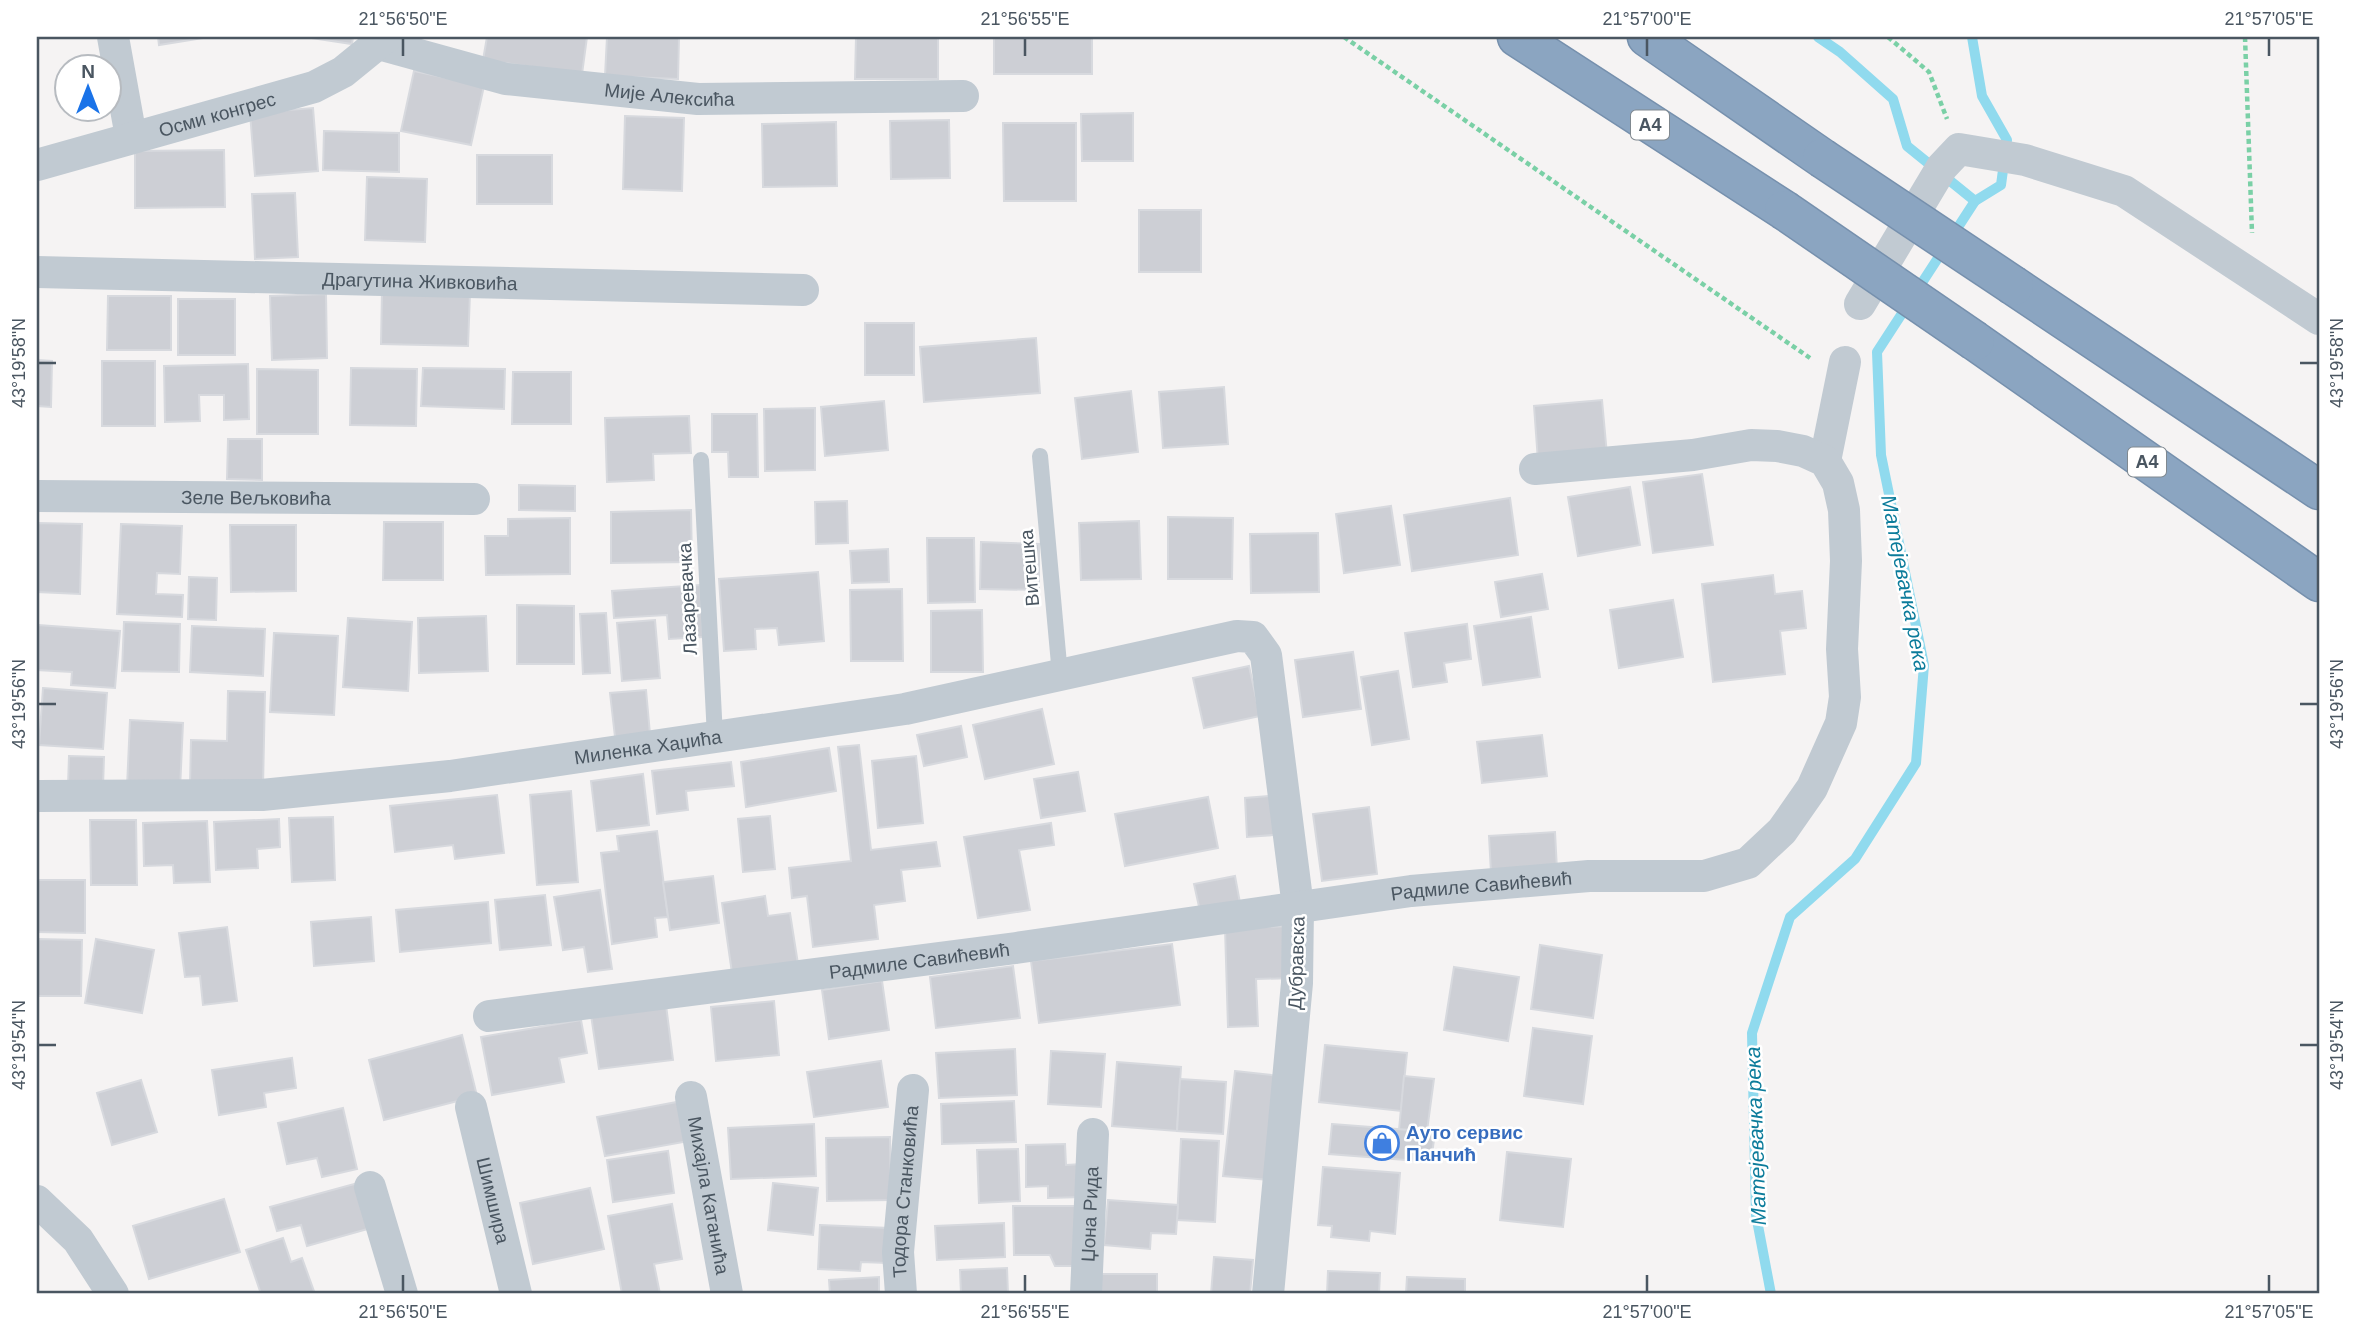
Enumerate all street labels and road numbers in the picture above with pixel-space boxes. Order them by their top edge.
street label: Мије Алексића [603,79,735,110]
street label: Осми конгрес [156,88,278,141]
road number: A4 [1631,110,1669,140]
street label: Драгутина Живковића [322,269,518,294]
road number: A4 [2128,448,2166,476]
street label: Зеле Вељковића [181,487,331,509]
street label: Витешка [1016,528,1043,607]
street label: Лазаревачка [674,542,701,656]
street label: Миленка Хаџића [573,726,724,769]
street label: Радмиле Савићевић [1389,867,1573,905]
street label: Дубравска [1284,915,1309,1010]
street label: Радмиле Савићевић [828,939,1011,983]
street label: Тодора Станковића [888,1104,923,1278]
street label: Михајла Катанића [684,1115,733,1277]
street label: Шимшира [472,1155,514,1246]
street label: Џона Рида [1077,1165,1103,1262]

